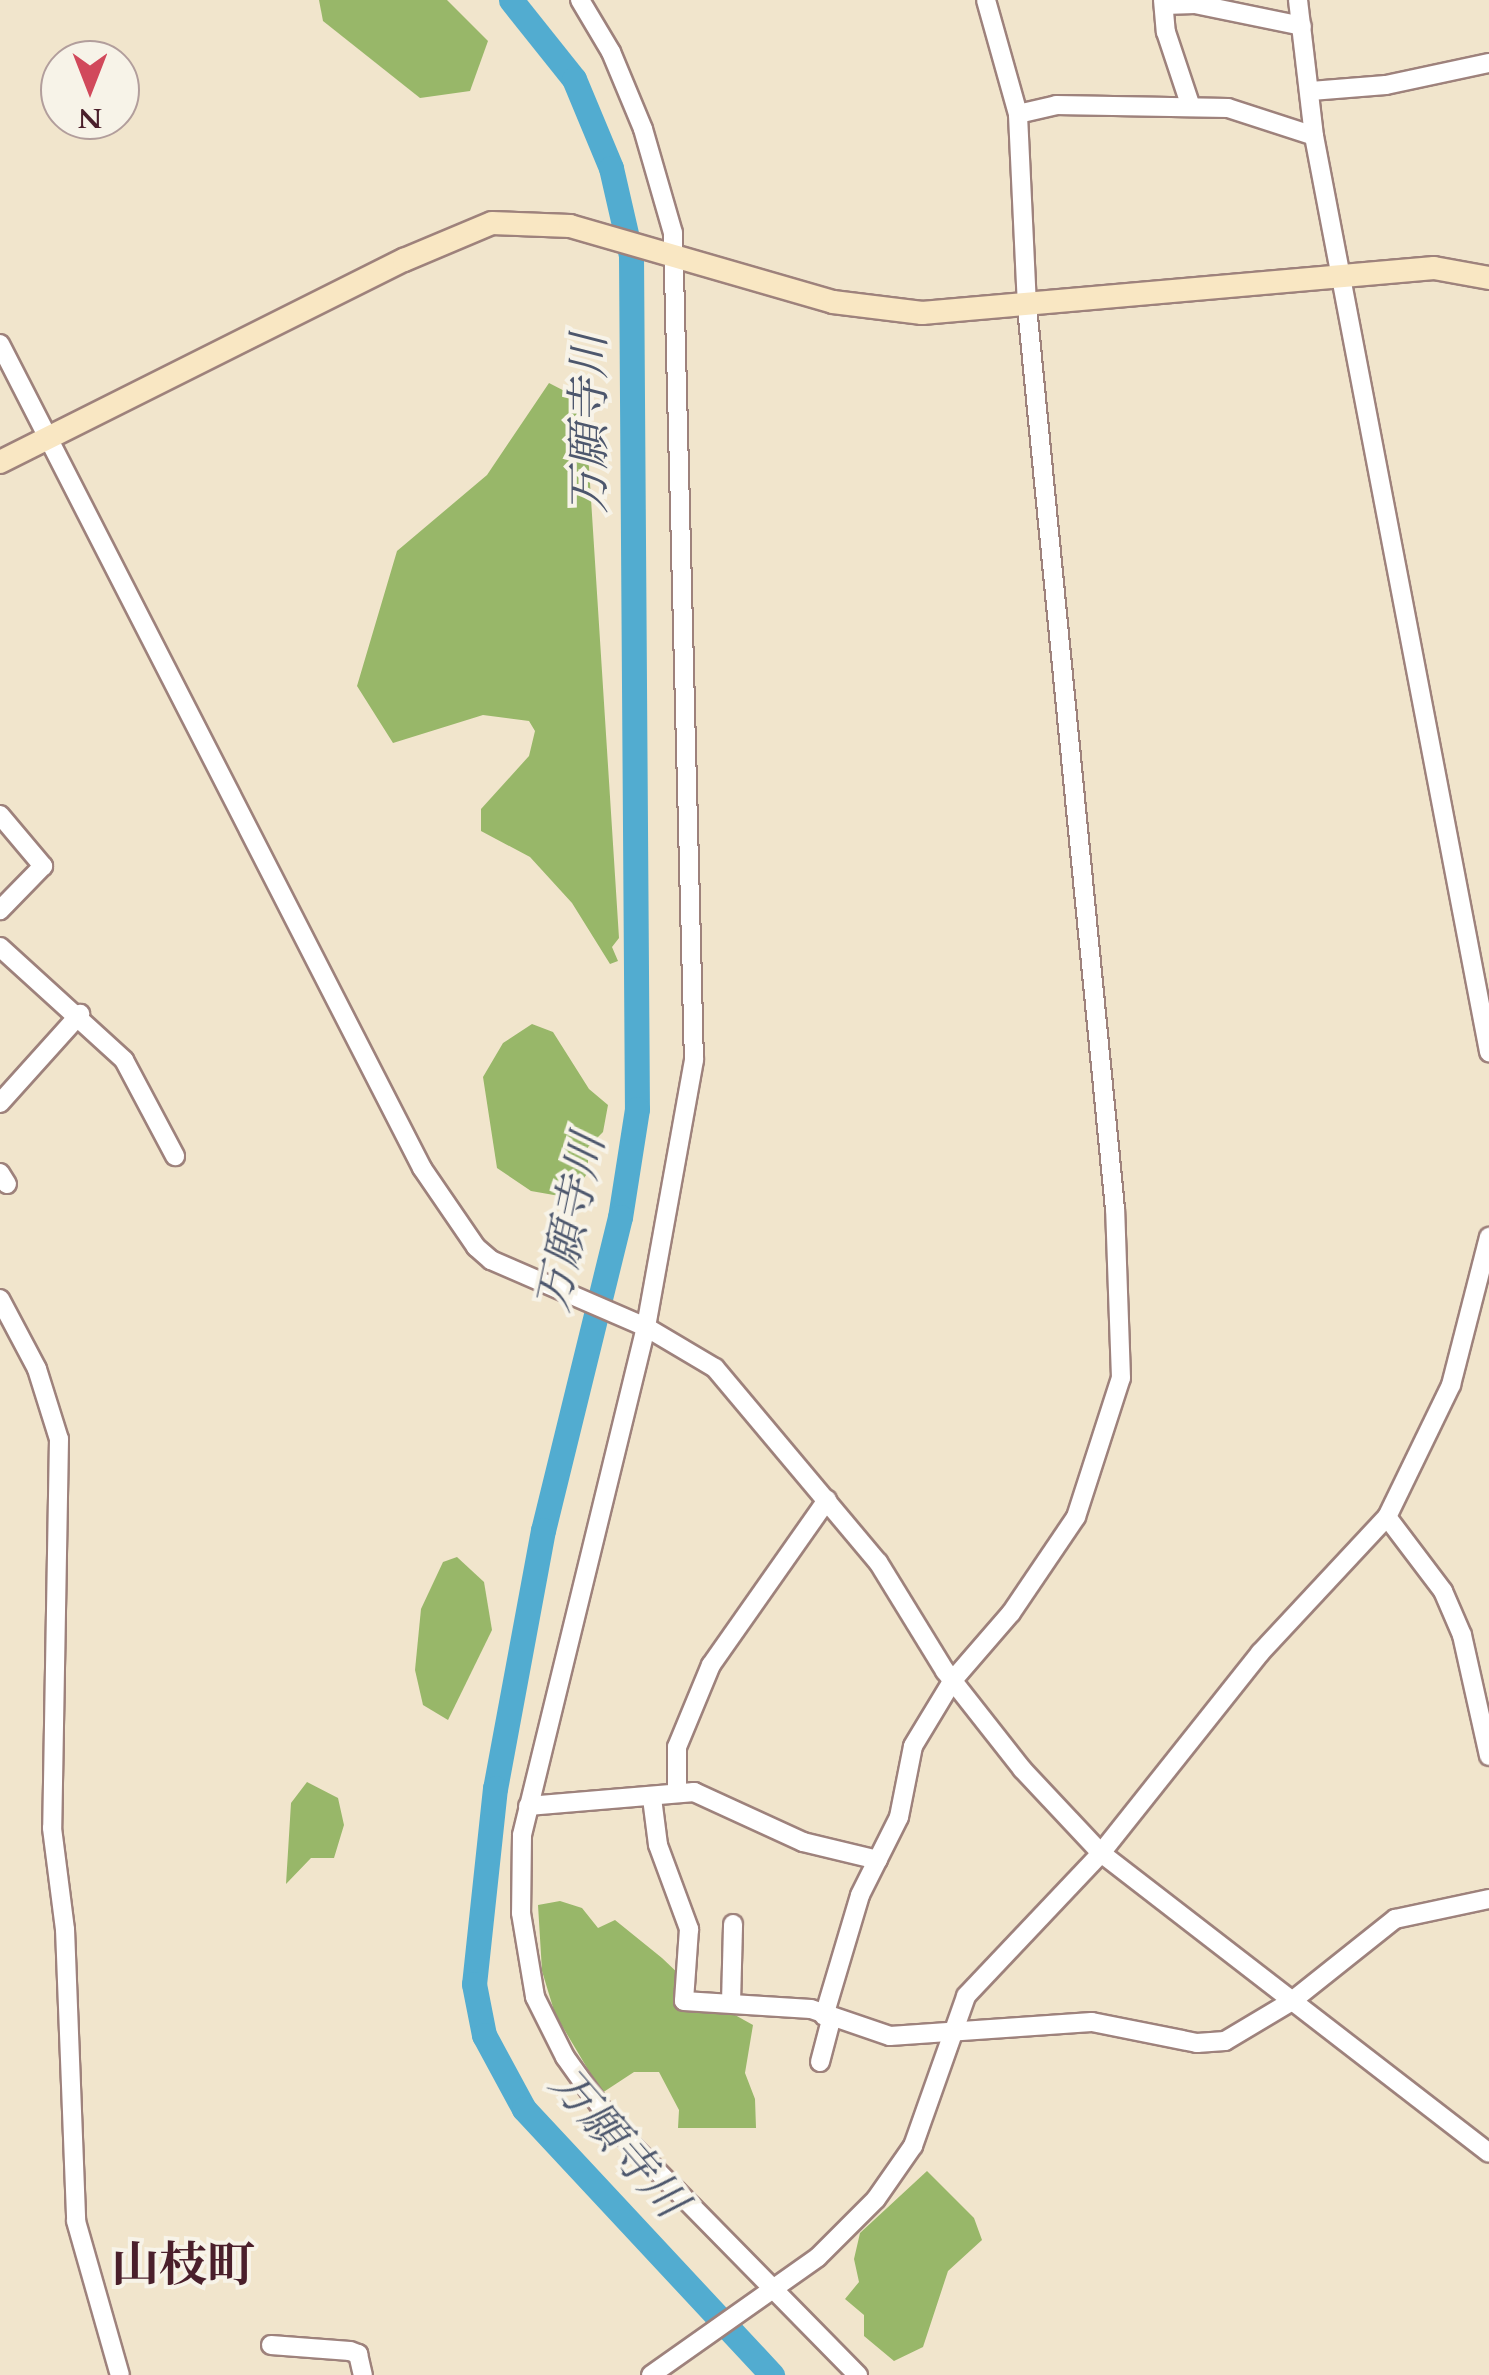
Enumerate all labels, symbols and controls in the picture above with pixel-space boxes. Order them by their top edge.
north arrow [40,40,140,140]
text: N [78,99,102,137]
water label: 万願寺川 [563,334,617,514]
water label: 万願寺川 [526,1129,616,1317]
water label: 万願寺川 [539,2057,697,2229]
district label: 山枝町 [111,2237,255,2295]

